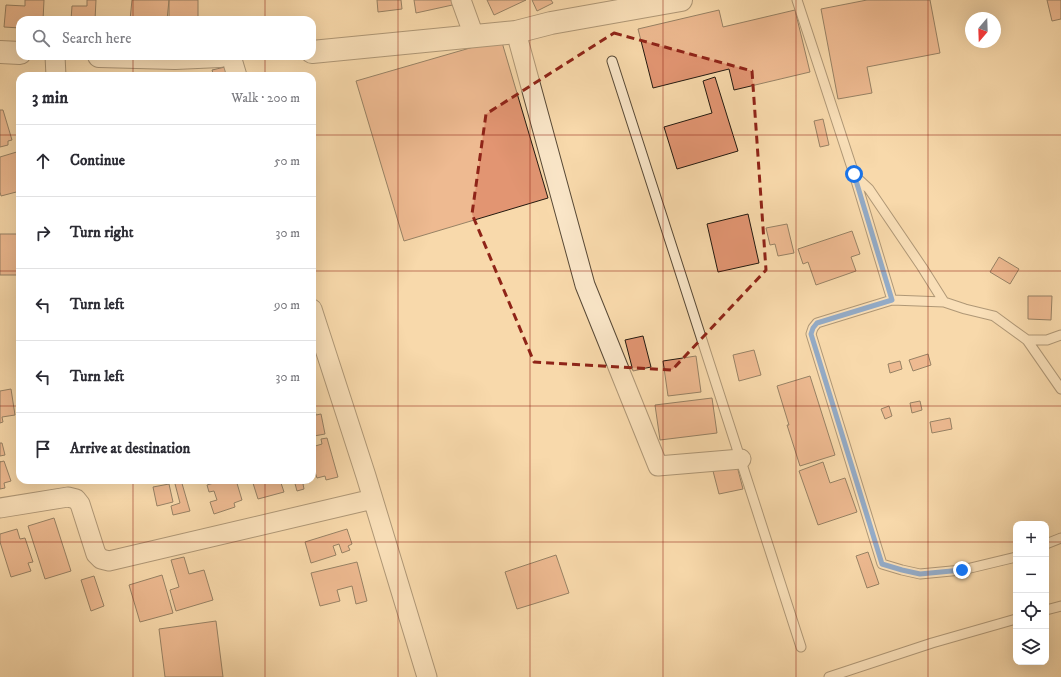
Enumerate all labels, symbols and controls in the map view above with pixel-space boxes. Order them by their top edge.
north arrow [965,12,1001,48]
search box [16,16,316,60]
icon: search [30,27,52,49]
text: Search here [62,29,131,48]
text: 3 min [32,87,68,109]
text: Walk · 200 m [231,90,300,106]
icon: ahead [32,150,54,172]
text: Continue [70,151,125,170]
text: 50 m [274,153,300,169]
route start [845,165,863,183]
icon: right [32,222,54,244]
text: Turn right [70,223,133,242]
text: 30 m [276,225,300,241]
icon: left [32,294,54,316]
text: Turn left [70,295,124,314]
text: 90 m [274,297,300,313]
icon: left [32,366,54,388]
text: Turn left [70,367,124,386]
text: 30 m [276,369,300,385]
icon: arrive [32,438,54,460]
text: Arrive at destination [70,439,190,458]
map controls [1013,521,1049,665]
button: + [1013,521,1049,557]
button: − [1013,557,1049,593]
route end [953,561,971,579]
button: locate [1013,593,1049,629]
button: layers [1013,629,1049,665]

